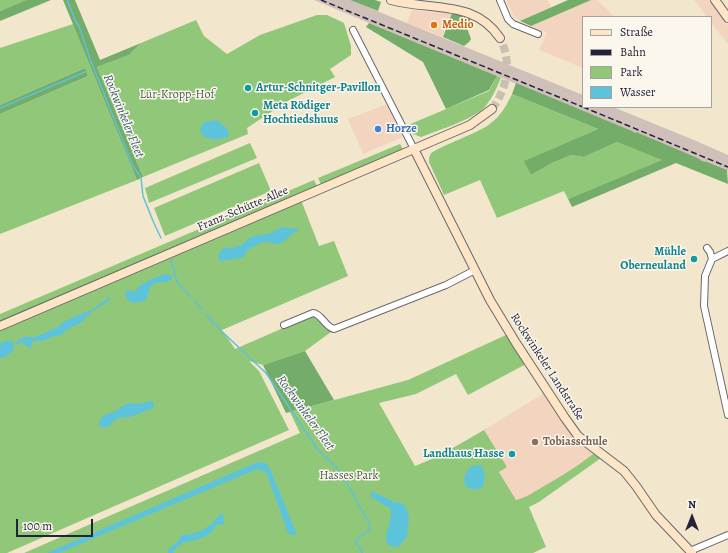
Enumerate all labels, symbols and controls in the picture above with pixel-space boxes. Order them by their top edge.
legend [582,16,712,108]
place label: Medio [442,18,474,32]
marker: Medio [429,20,439,30]
text: Straße [620,24,653,40]
text: Bahn [620,44,646,60]
text: Park [620,64,643,80]
water label: Rockwinkeler Fleet [99,72,147,160]
place label: Artur-Schnitger-Pavillon [256,81,381,95]
marker: Artur-Schnitger-Pavillon [243,83,253,93]
text: Wasser [620,84,655,100]
park label: Lür-Kropp-Hof [140,88,214,102]
place label: Meta Rödiger Hochtiedshuus [263,99,338,127]
marker: Meta Rödiger Hochtiedshuus [250,108,260,118]
place label: Horze [386,122,417,136]
marker: Horze [373,124,383,134]
street label: Franz-Schütte-Allee [195,183,291,235]
place label: Mühle Oberneuland [620,245,686,273]
marker: Mühle Oberneuland [689,254,699,264]
street label: Rockwinkeler Landstraße [507,311,587,423]
water label: Rockwinkeler Fleet [273,373,337,453]
place label: Tobiasschule [543,435,608,449]
marker: Tobiasschule [530,437,540,447]
place label: Landhaus Hasse [423,447,504,461]
marker: Landhaus Hasse [507,449,517,459]
park label: Hasses Park [319,469,379,483]
north arrow [672,497,712,537]
text: N [688,497,696,512]
scale bar [18,511,95,537]
text: 100 m [23,518,52,534]

